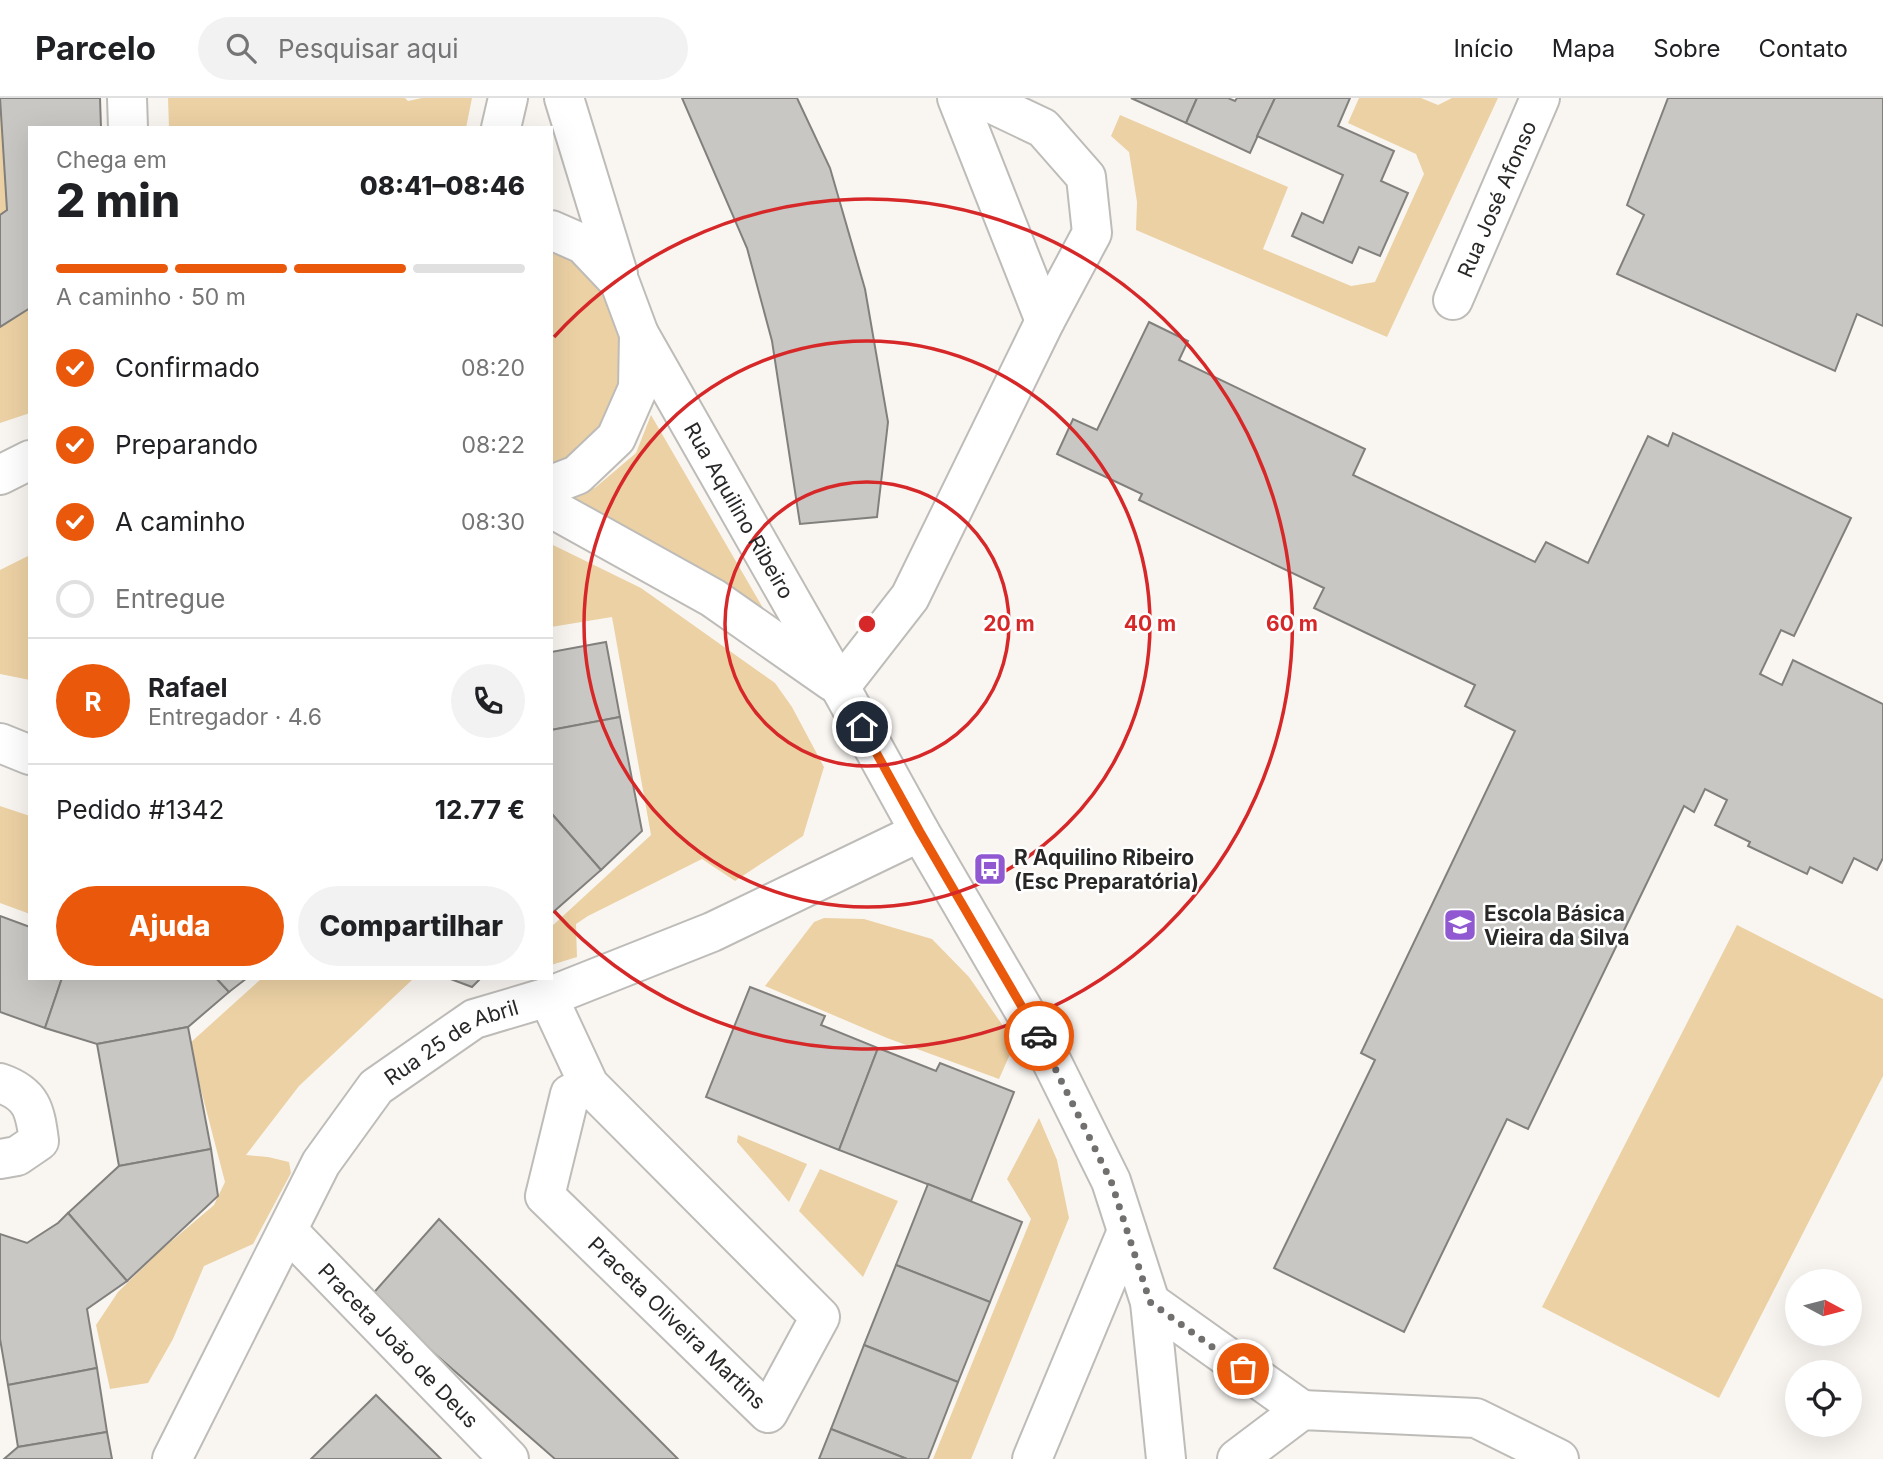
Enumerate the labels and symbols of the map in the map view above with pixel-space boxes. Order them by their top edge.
street label: Rua José Afonso [1452,117,1541,281]
street label: Rua Aquilino Ribeiro [679,418,799,603]
text: 20 m [983,611,1035,636]
text: 40 m [1124,611,1176,636]
text: 60 m [1266,611,1318,636]
centre of rings [855,612,879,636]
pin [832,697,892,757]
place label: R Aquilino Ribeiro (Esc Preparatória) [1014,845,1199,894]
bus stop icon: R Aquilino Ribeiro (Esc Preparatória) [971,850,1009,888]
place label: Escola Básica Vieira da Silva [1484,901,1629,950]
school or university icon: Escola Básica Vieira da Silva [1441,906,1479,944]
street label: Rua 25 de Abril [379,994,521,1090]
courier [1004,1001,1074,1071]
street label: Praceta Oliveira Martins [583,1232,771,1414]
street label: Praceta João de Deus [313,1258,484,1433]
north arrow [1785,1269,1862,1346]
pin [1213,1339,1273,1399]

